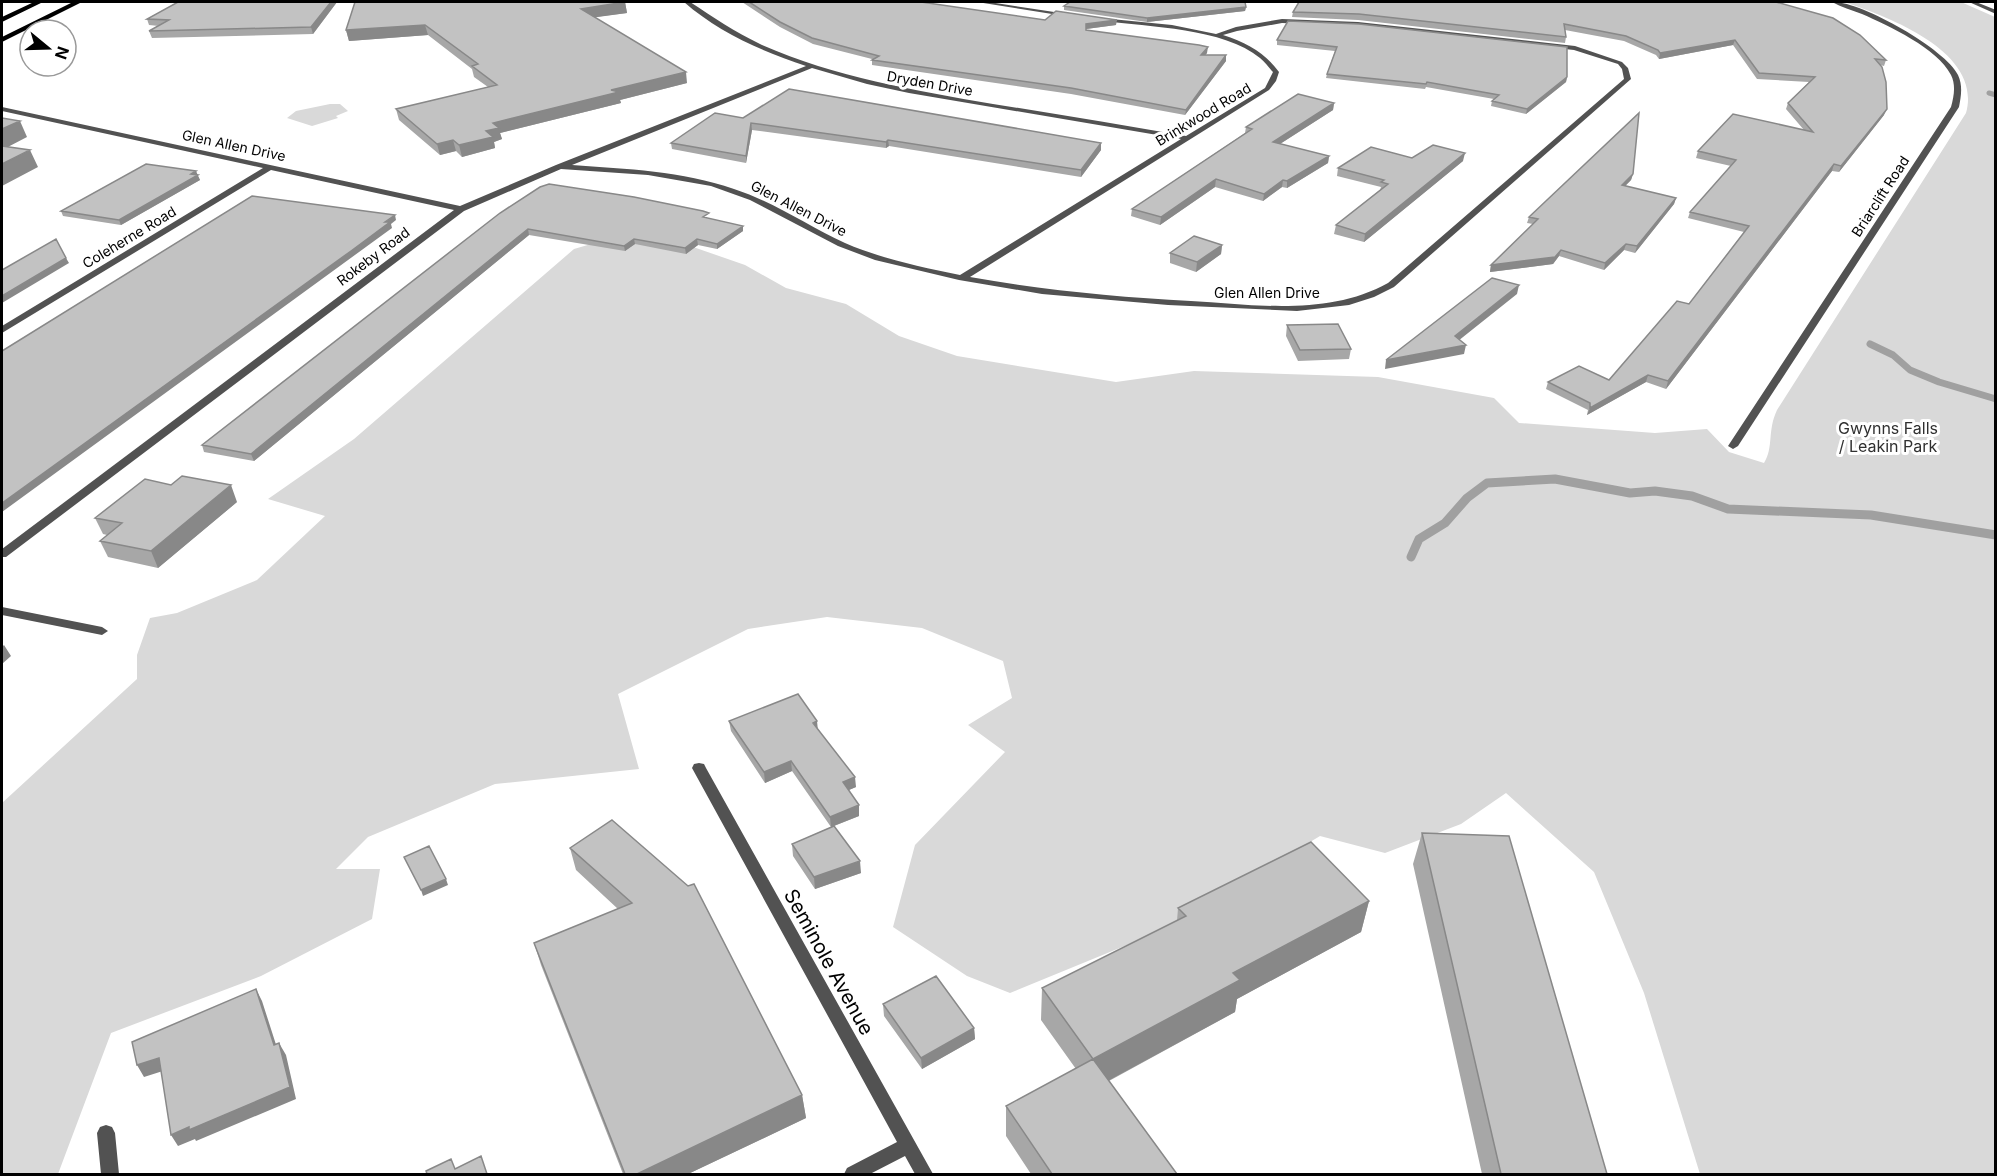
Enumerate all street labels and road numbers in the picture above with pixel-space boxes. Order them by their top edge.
street label: Dryden Drive [886,67,974,99]
street label: Brinkwood Road [1152,79,1254,149]
street label: Glen Allen Drive [181,126,287,164]
street label: Briarclift Road [1848,152,1912,240]
street label: Glen Allen Drive [748,176,850,240]
street label: Coleherne Road [79,202,179,272]
street label: Rokeby Road [333,223,413,289]
street label: Glen Allen Drive [1214,284,1320,301]
street label: Seminole Avenue [779,885,879,1039]

